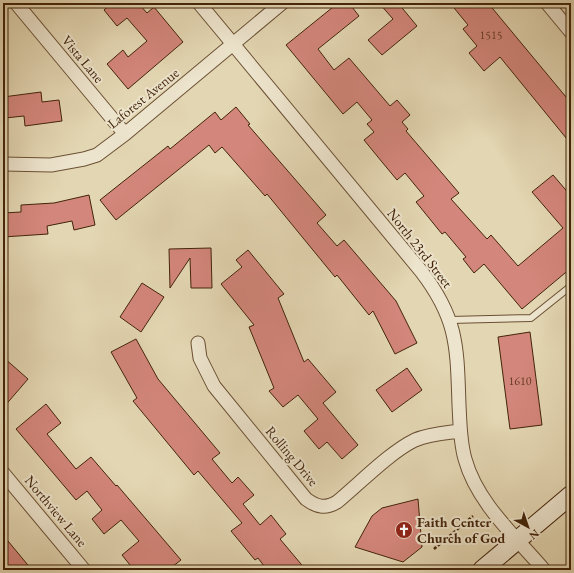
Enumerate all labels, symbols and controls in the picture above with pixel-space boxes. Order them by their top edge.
house number: 1515 [479,27,503,43]
street label: Vista Lane [58,32,108,87]
street label: Laforest Avenue [104,63,183,132]
street label: North 23rd Street [383,205,457,292]
house number: 1610 [508,373,532,389]
street label: Rolling Drive [262,422,323,490]
street label: Northview Lane [21,472,92,551]
north arrow [508,507,548,547]
place label: Faith Center Church of God [417,513,505,547]
church icon: Faith Center Church of God [394,520,414,540]
text: N [526,526,542,543]

